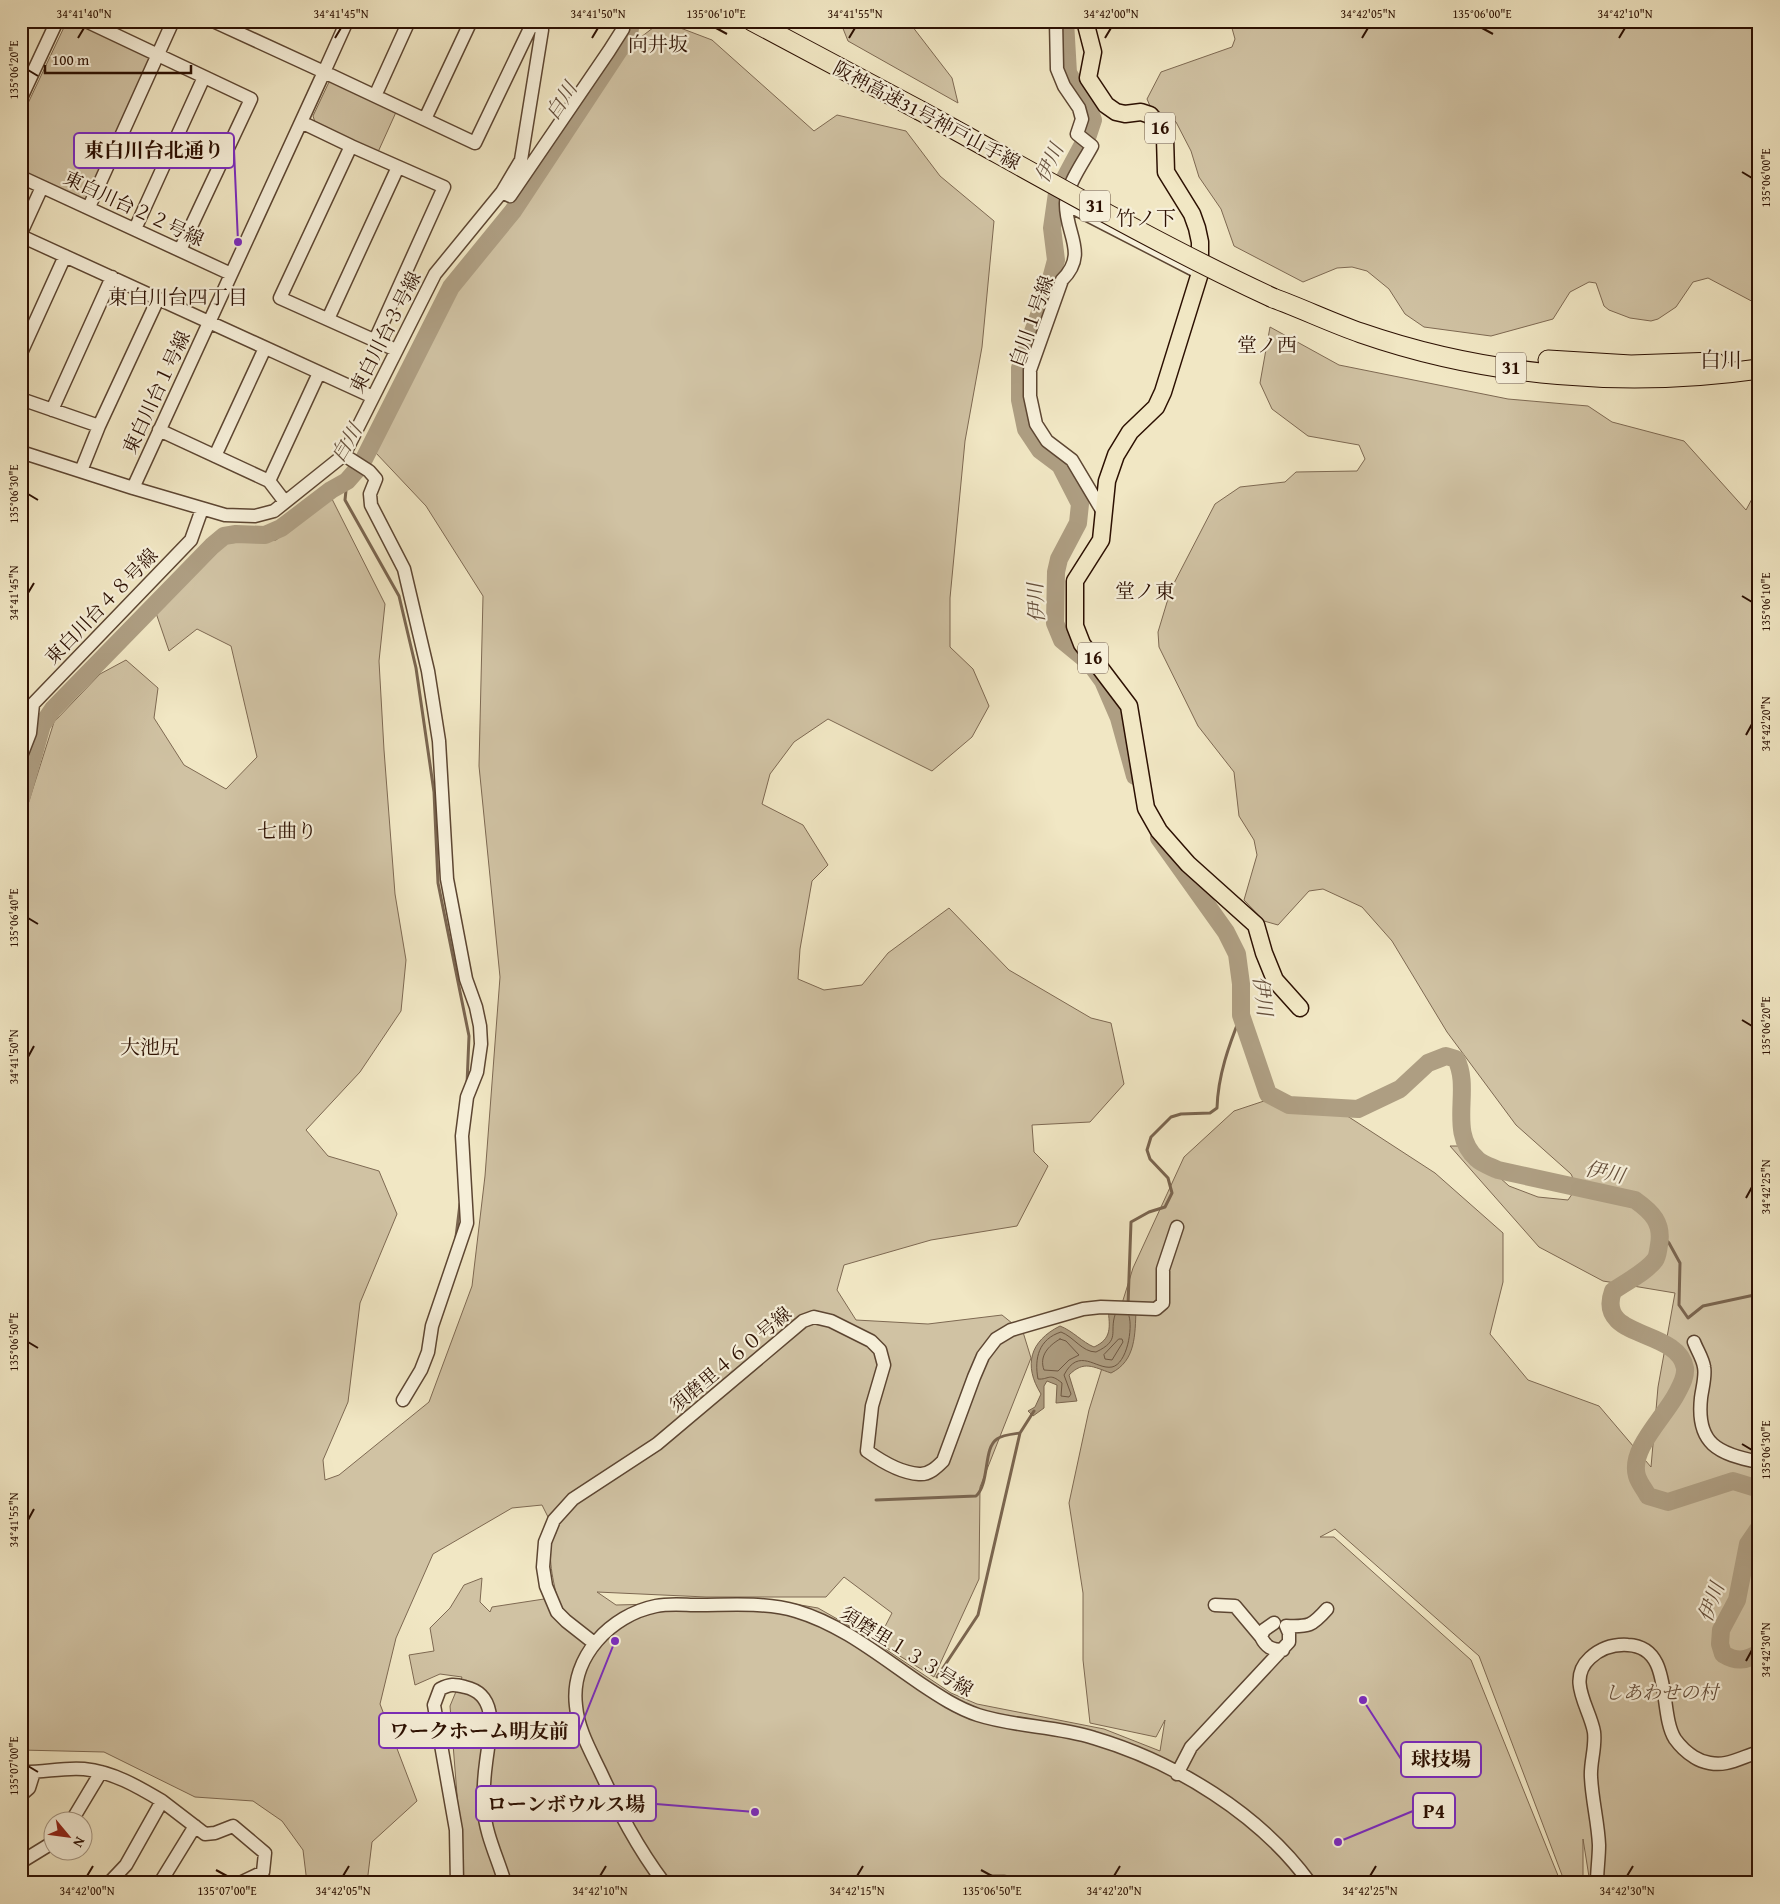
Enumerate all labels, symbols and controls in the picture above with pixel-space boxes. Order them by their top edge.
text: 34°41'40"N [56,5,112,22]
text: 34°41'45"N [313,5,369,22]
text: 34°41'50"N [570,5,626,22]
text: 135°06'10"E [686,5,746,22]
text: 34°41'55"N [827,5,883,22]
text: 34°42'00"N [1083,5,1139,22]
text: 34°42'05"N [1340,5,1396,22]
text: 135°06'00"E [1452,5,1512,22]
text: 34°42'10"N [1597,5,1653,22]
district label: 向井坂 [628,29,688,58]
text: 135°06'20"E [5,40,22,100]
scale bar [45,42,191,74]
text: 100 m [52,49,90,70]
street label: 阪神高速31号神戸山手線 [828,54,1026,176]
water label: 白川 [538,74,585,125]
road number: 16 [1145,112,1175,144]
callout: 東白川台北通り [74,133,234,168]
text: 東白川台北通り [84,135,224,164]
water label: 伊川 [1027,137,1071,187]
text: 135°06'00"E [1757,148,1774,208]
street label: 東白川台２２号線 [59,163,209,253]
road number: 31 [1080,190,1110,222]
district label: 竹ノ下 [1116,203,1176,232]
street label: 東白川台３号線 [342,266,428,398]
street label: 白川１号線 [1002,272,1060,370]
district label: 東白川台四丁目 [108,282,248,311]
street label: 東白川台１号線 [115,326,197,458]
district label: 堂ノ西 [1237,330,1297,359]
district label: 白川 [1700,344,1742,375]
road number: 31 [1496,352,1526,383]
water label: 白川 [323,416,369,467]
text: 135°06'30"E [5,464,22,524]
street label: 東白川台４８号線 [38,542,164,670]
text: 34°41'45"N [5,565,22,621]
text: 135°06'10"E [1757,572,1774,632]
district label: 堂ノ東 [1115,576,1175,605]
water label: 伊川 [1020,580,1051,624]
road number: 16 [1078,642,1108,674]
text: 34°42'20"N [1757,696,1774,752]
district label: 七曲り [257,816,317,845]
text: 135°06'40"E [5,888,22,948]
water label: 伊川 [1247,974,1281,1020]
text: 135°06'20"E [1757,996,1774,1056]
text: 34°41'50"N [5,1029,22,1085]
district label: 大池尻 [120,1032,180,1061]
water label: 伊川 [1583,1153,1630,1190]
text: 34°42'25"N [1757,1159,1774,1215]
street label: 須磨里４６０号線 [663,1299,797,1419]
text: 135°06'50"E [5,1312,22,1372]
text: 135°06'30"E [1757,1420,1774,1480]
text: 34°41'55"N [5,1492,22,1548]
water label: 伊川 [1690,1576,1732,1626]
street label: 須磨里１３３号線 [835,1599,979,1703]
text: 34°42'30"N [1757,1622,1774,1678]
park label: しあわせの村 [1604,1678,1721,1706]
callout: ワークホーム明友前 [379,1713,579,1748]
text: ワークホーム明友前 [389,1716,569,1745]
text: 135°07'00"E [5,1736,22,1796]
callout: 球技場 [1401,1742,1481,1777]
text: 球技場 [1411,1744,1471,1773]
callout: ローンボウルス場 [476,1786,656,1821]
text: ローンボウルス場 [487,1789,645,1818]
callout: P4 [1413,1793,1455,1828]
text: P4 [1423,1796,1445,1825]
north arrow [42,1812,92,1862]
text: N [68,1833,90,1852]
text: 34°42'00"N [59,1882,115,1899]
text: 135°07'00"E [197,1882,257,1899]
text: 34°42'05"N [315,1882,371,1899]
text: 34°42'10"N [572,1882,628,1899]
text: 34°42'15"N [829,1882,885,1899]
text: 135°06'50"E [962,1882,1022,1899]
text: 34°42'20"N [1086,1882,1142,1899]
text: 34°42'25"N [1342,1882,1398,1899]
text: 34°42'30"N [1599,1882,1655,1899]

